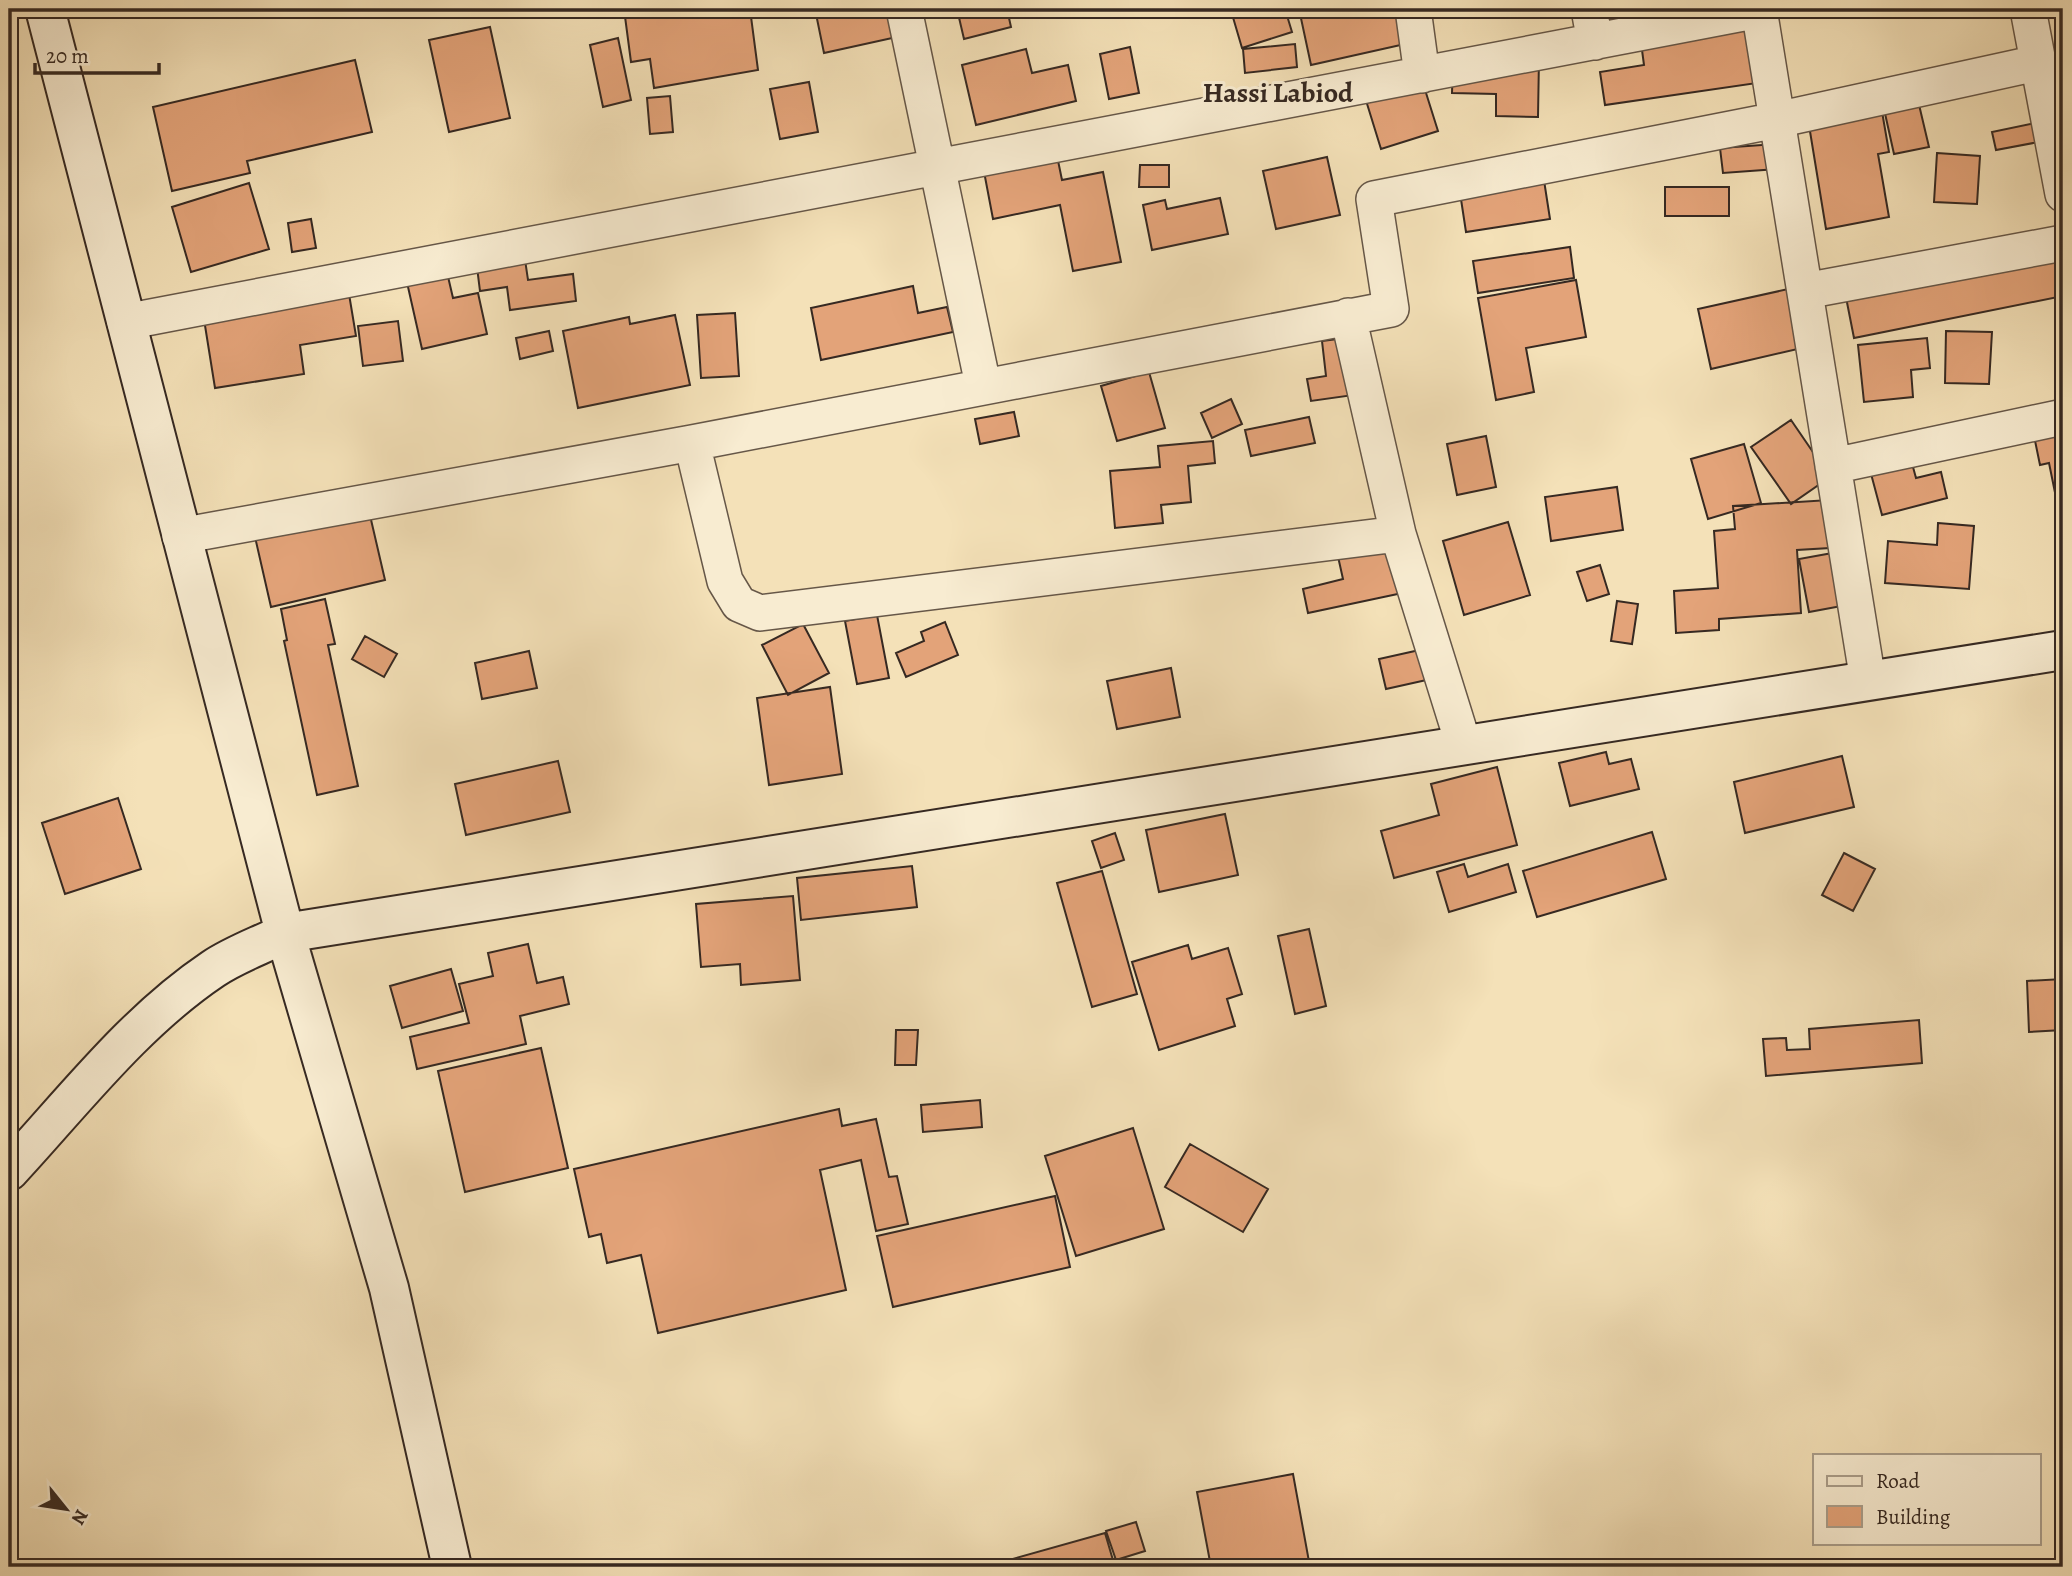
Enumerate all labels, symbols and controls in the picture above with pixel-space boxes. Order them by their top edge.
scale bar [35,32,159,76]
text: 20 m [46,42,89,70]
district label: Hassi Labiod [1203,74,1354,112]
legend [1813,1454,2040,1544]
text: Road [1876,1467,1920,1495]
north arrow [32,1474,102,1544]
text: Building [1876,1503,1951,1531]
text: N [65,1505,95,1530]

